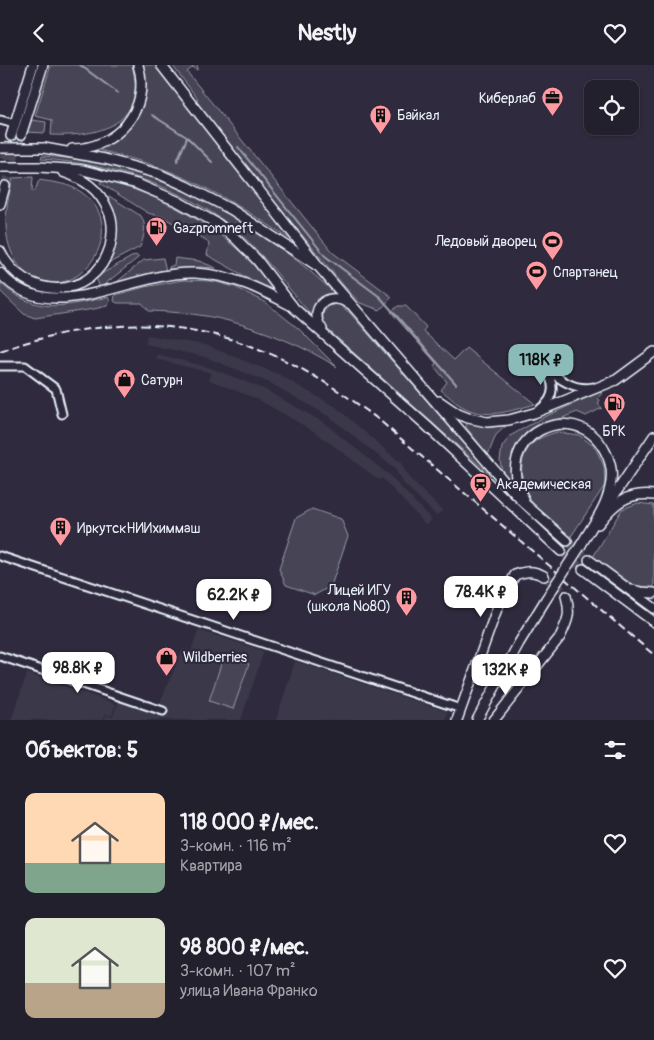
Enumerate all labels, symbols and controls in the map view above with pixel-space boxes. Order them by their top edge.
icon: back [25,19,53,47]
text: Nestly [297,19,357,47]
icon: heart [601,19,629,47]
map controls [584,80,639,135]
button: locate [584,80,639,135]
office icon: Киберлаб [540,86,564,117]
place label: Киберлаб [479,90,536,107]
building icon: Байкал [369,103,393,134]
place label: Байкал [397,107,440,124]
fuel station icon: Gazpromneft [145,216,169,247]
place label: Gazpromneft [173,220,253,237]
sports icon: Ледовый дворец [541,229,565,260]
place label: Ледовый дворец [434,233,537,250]
sports icon: Спартанец [525,260,549,291]
place label: Спартанец [553,264,618,281]
pin: 118K ₽ [500,343,582,386]
text: 118K ₽ [519,350,563,370]
shop icon: Сатурн [113,368,137,399]
place label: Сатурн [141,372,183,389]
fuel station icon: БРК [602,391,626,422]
place label: БРК [602,423,626,440]
station icon: Академическая [468,472,492,503]
place label: Академическая [496,476,591,493]
building icon: ИркутскНИИхиммаш [49,516,73,547]
place label: ИркутскНИИхиммаш [77,520,200,537]
pin: 78.4K ₽ [435,575,527,618]
pin: 62.2K ₽ [188,579,280,621]
place label: Лицей ИГУ (школа №80) [306,582,392,615]
text: 78.4K ₽ [455,582,507,602]
text: 62.2K ₽ [207,585,261,605]
building icon: Лицей ИГУ (школа №80) [395,586,419,617]
shop icon: Wildberries [155,645,179,676]
place label: Wildberries [183,649,248,666]
pin: 98.8K ₽ [32,651,124,694]
pin: 132K ₽ [465,653,547,696]
text: 98.8K ₽ [53,658,103,678]
text: 132K ₽ [483,660,529,680]
icon: filters [601,736,629,764]
text: Объектов: 5 [25,737,138,764]
text: 118 000 ₽/мес. [180,809,319,836]
icon: home [65,813,125,873]
icon: heart [601,829,629,857]
text: 3-комн. · 116 m² [180,836,292,856]
text: Квартира [180,856,242,876]
text: 98 800 ₽/мес. [180,934,309,961]
icon: home [65,938,125,998]
icon: heart [601,954,629,982]
text: 3-комн. · 107 m² [180,961,296,981]
text: улица Ивана Франко [180,981,318,1001]

